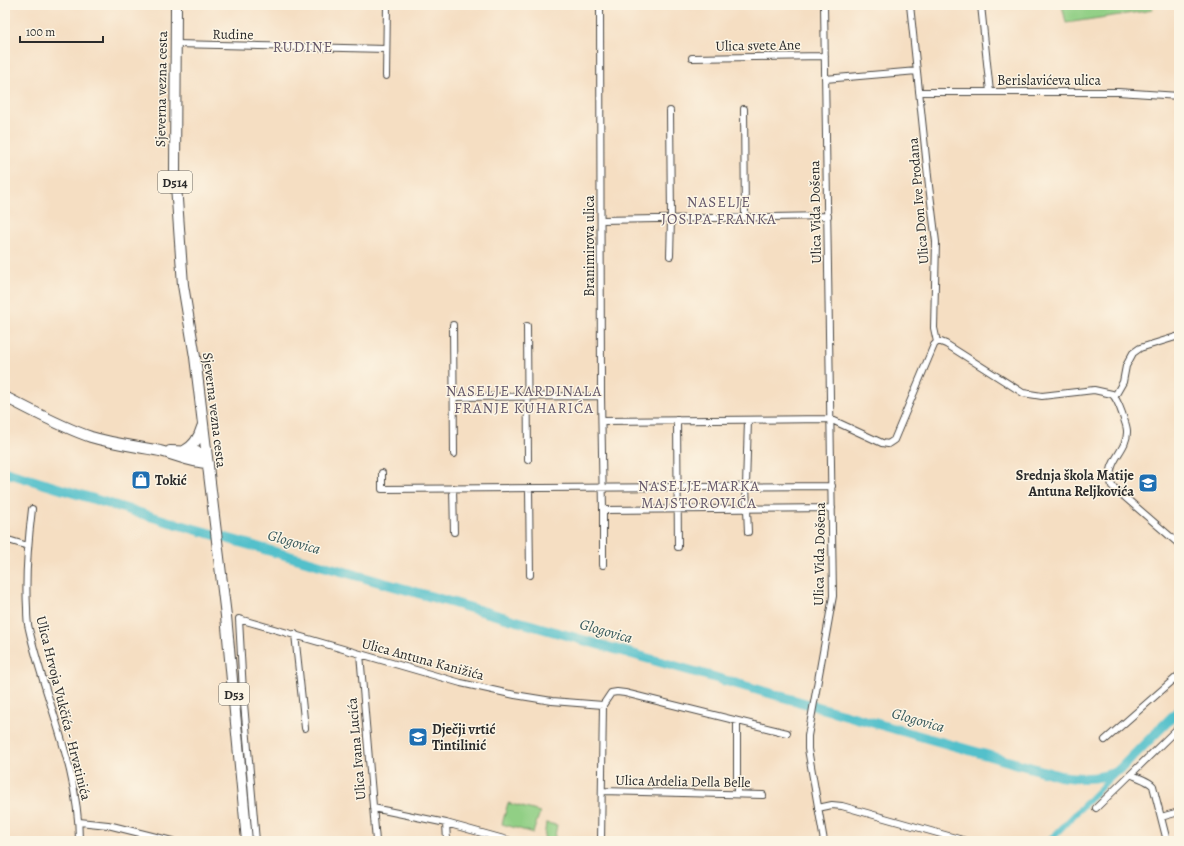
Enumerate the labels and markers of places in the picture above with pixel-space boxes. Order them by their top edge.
place label: Srednja škola Matije Antuna Reljkovića [1016,466,1135,501]
shop icon: Tokić [130,469,152,491]
place label: Tokić [155,471,187,490]
school or university icon: Srednja škola Matije Antuna Reljkovića [1137,472,1159,494]
place label: Dječji vrtić Tintilinić [432,720,495,755]
school or university icon: Dječji vrtić Tintilinić [407,726,429,748]

